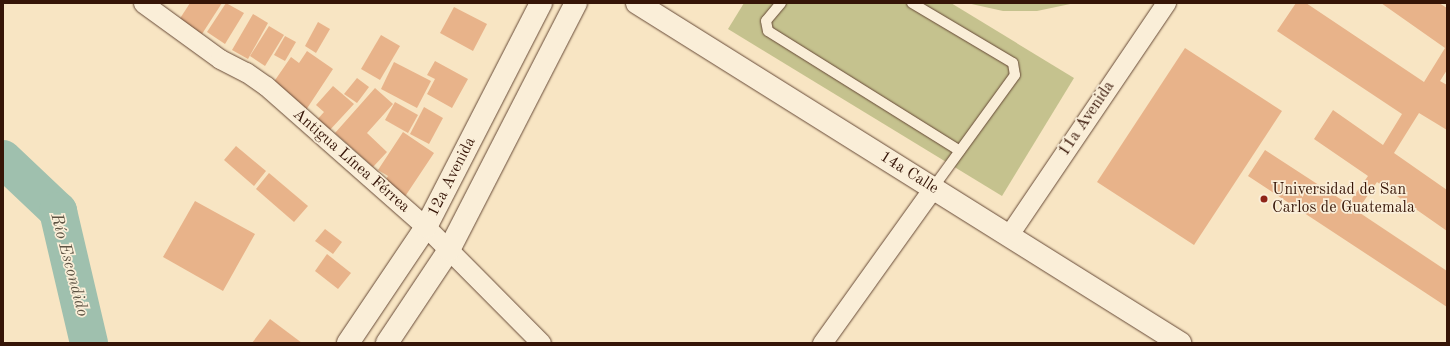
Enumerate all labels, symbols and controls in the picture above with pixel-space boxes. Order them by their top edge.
street label: 11a Avenida [1055,78,1119,160]
street label: Antigua Línea Férrea [288,105,414,217]
street label: 12a Avenida [424,134,480,220]
street label: 14a Calle [876,147,942,199]
place label: Universidad de San Carlos de Guatemala [1272,180,1415,218]
marker: Universidad de San Carlos de Guatemala [1259,194,1269,204]
water label: Río Escondido [45,211,93,319]

